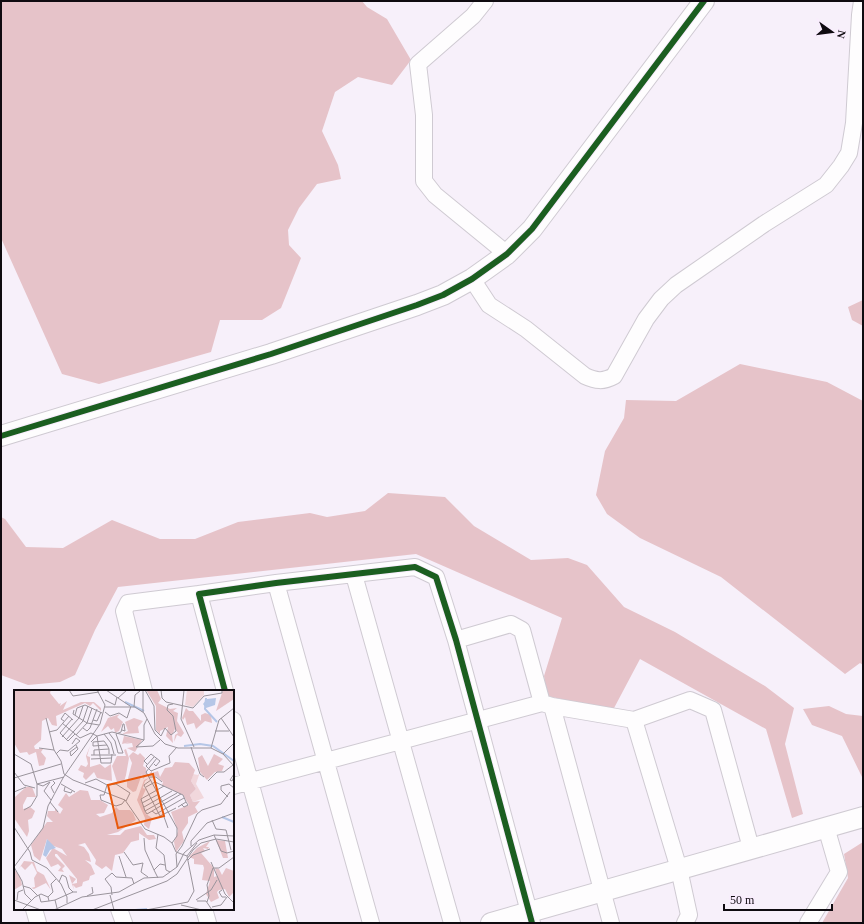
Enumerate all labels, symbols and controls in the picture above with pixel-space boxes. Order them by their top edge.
north arrow [812,12,852,52]
text: N [835,29,848,40]
inset map [14,690,234,910]
scale bar [724,886,832,912]
text: 50 m [730,893,755,907]

